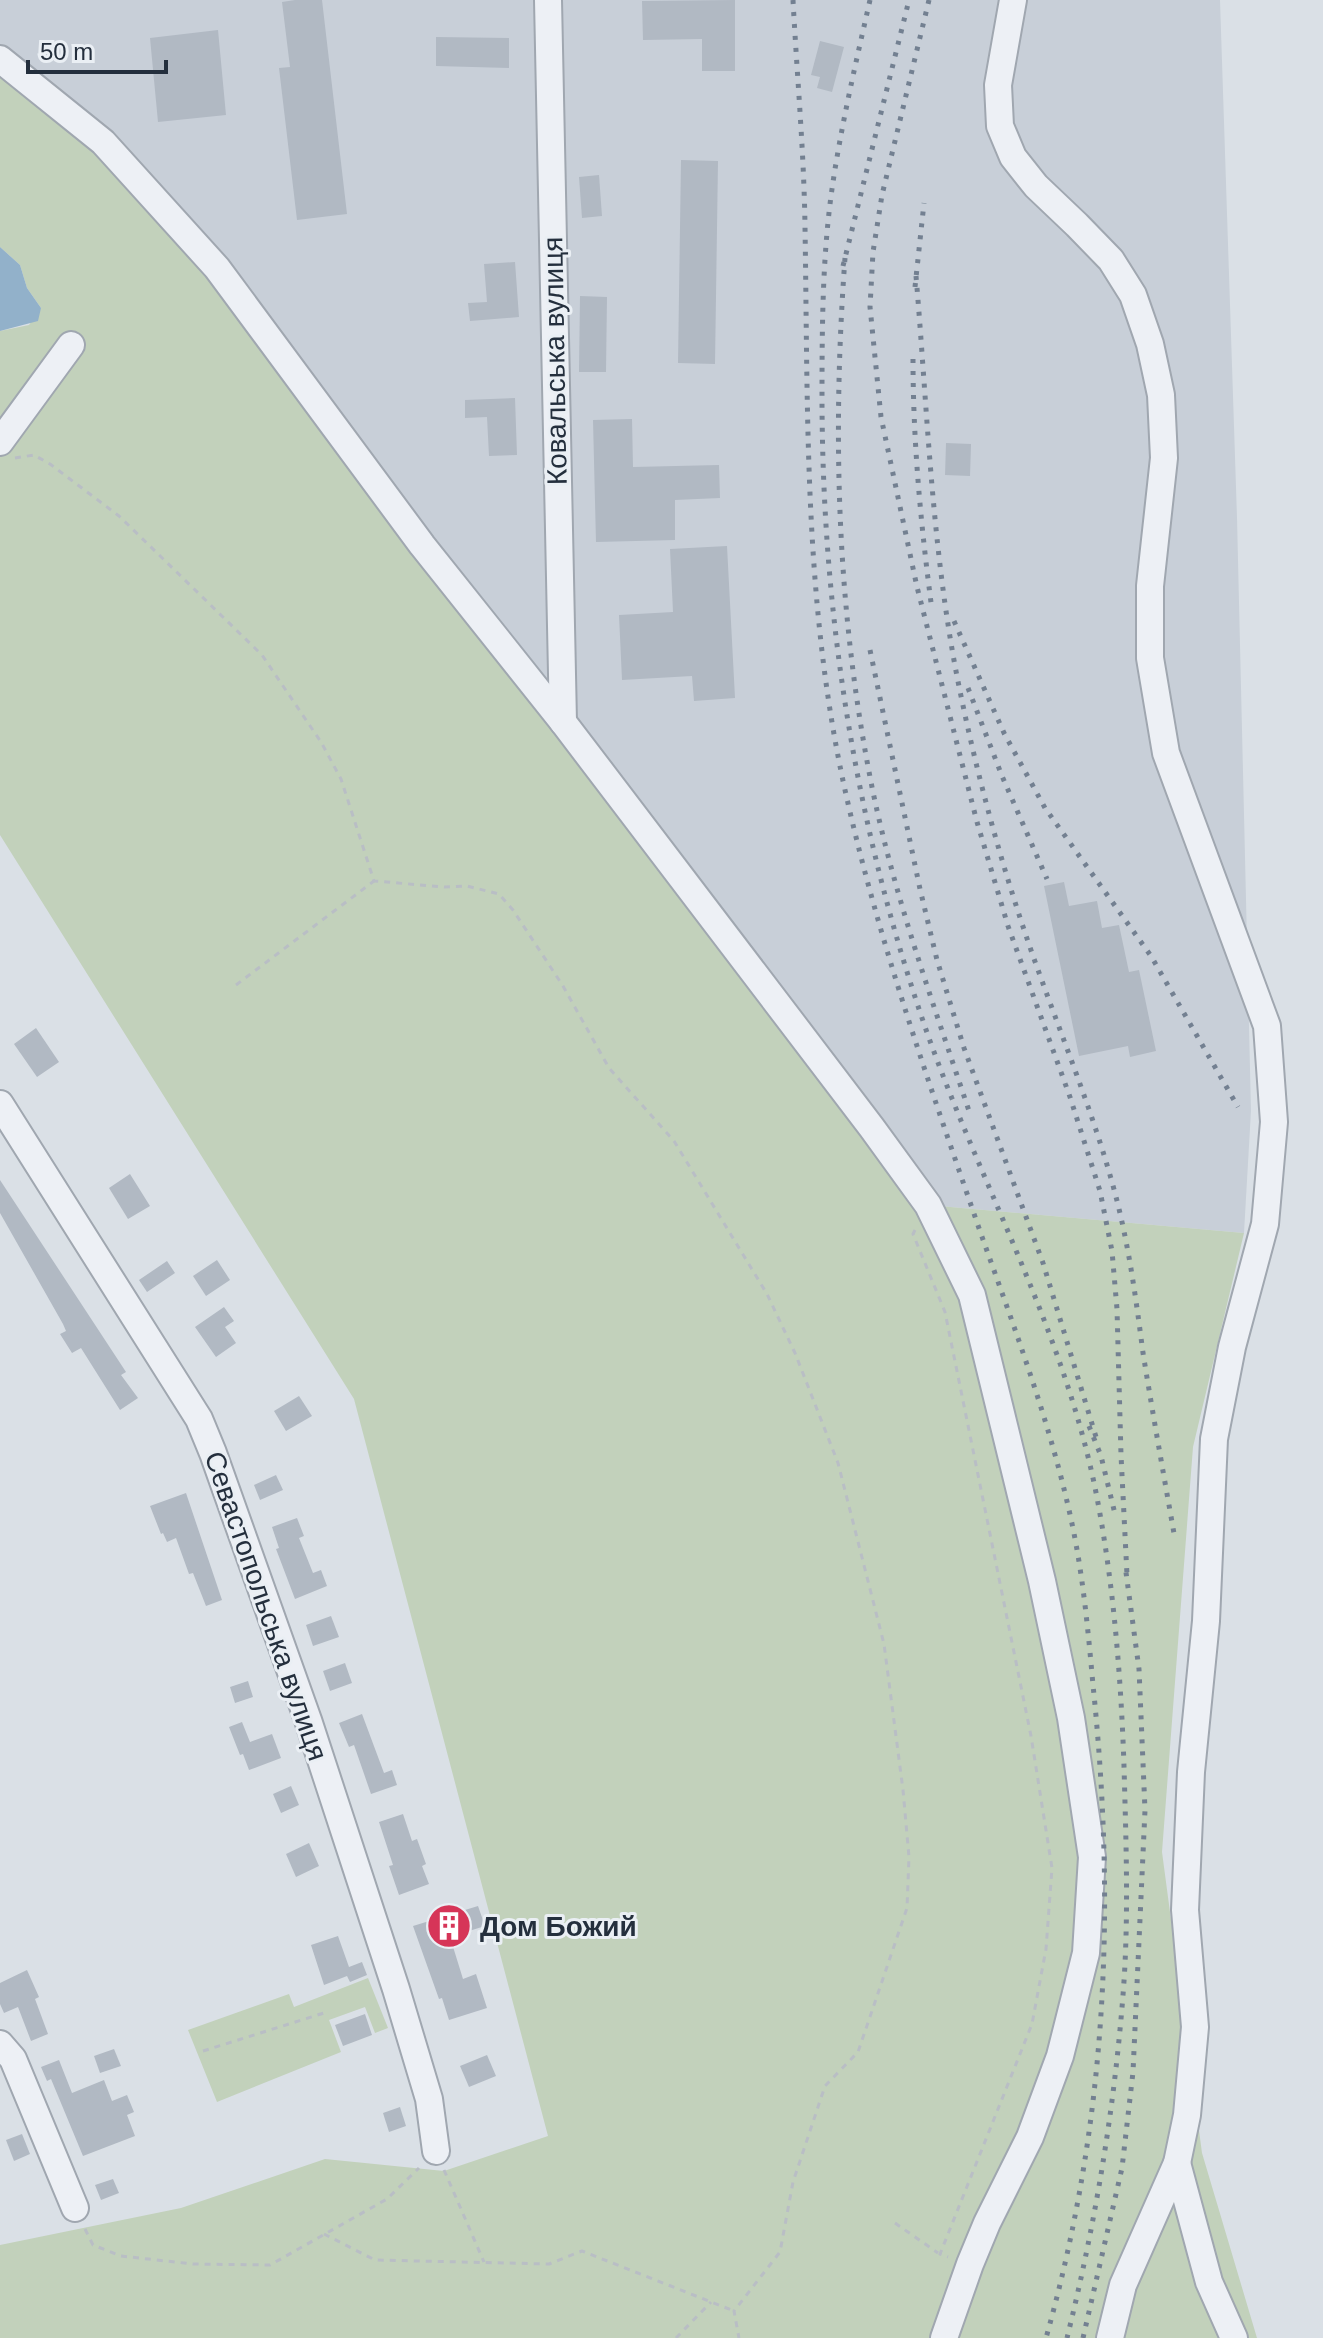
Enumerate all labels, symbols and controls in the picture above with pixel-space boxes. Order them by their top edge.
scale bar [28,24,166,74]
text: 50 m [40,38,93,65]
street label: Ковальська вулиця [537,236,573,486]
street label: Севастопольська вулиця [198,1447,334,1765]
building icon: Дом Божий [425,1902,473,1950]
place label: Дом Божий [480,1911,637,1942]

